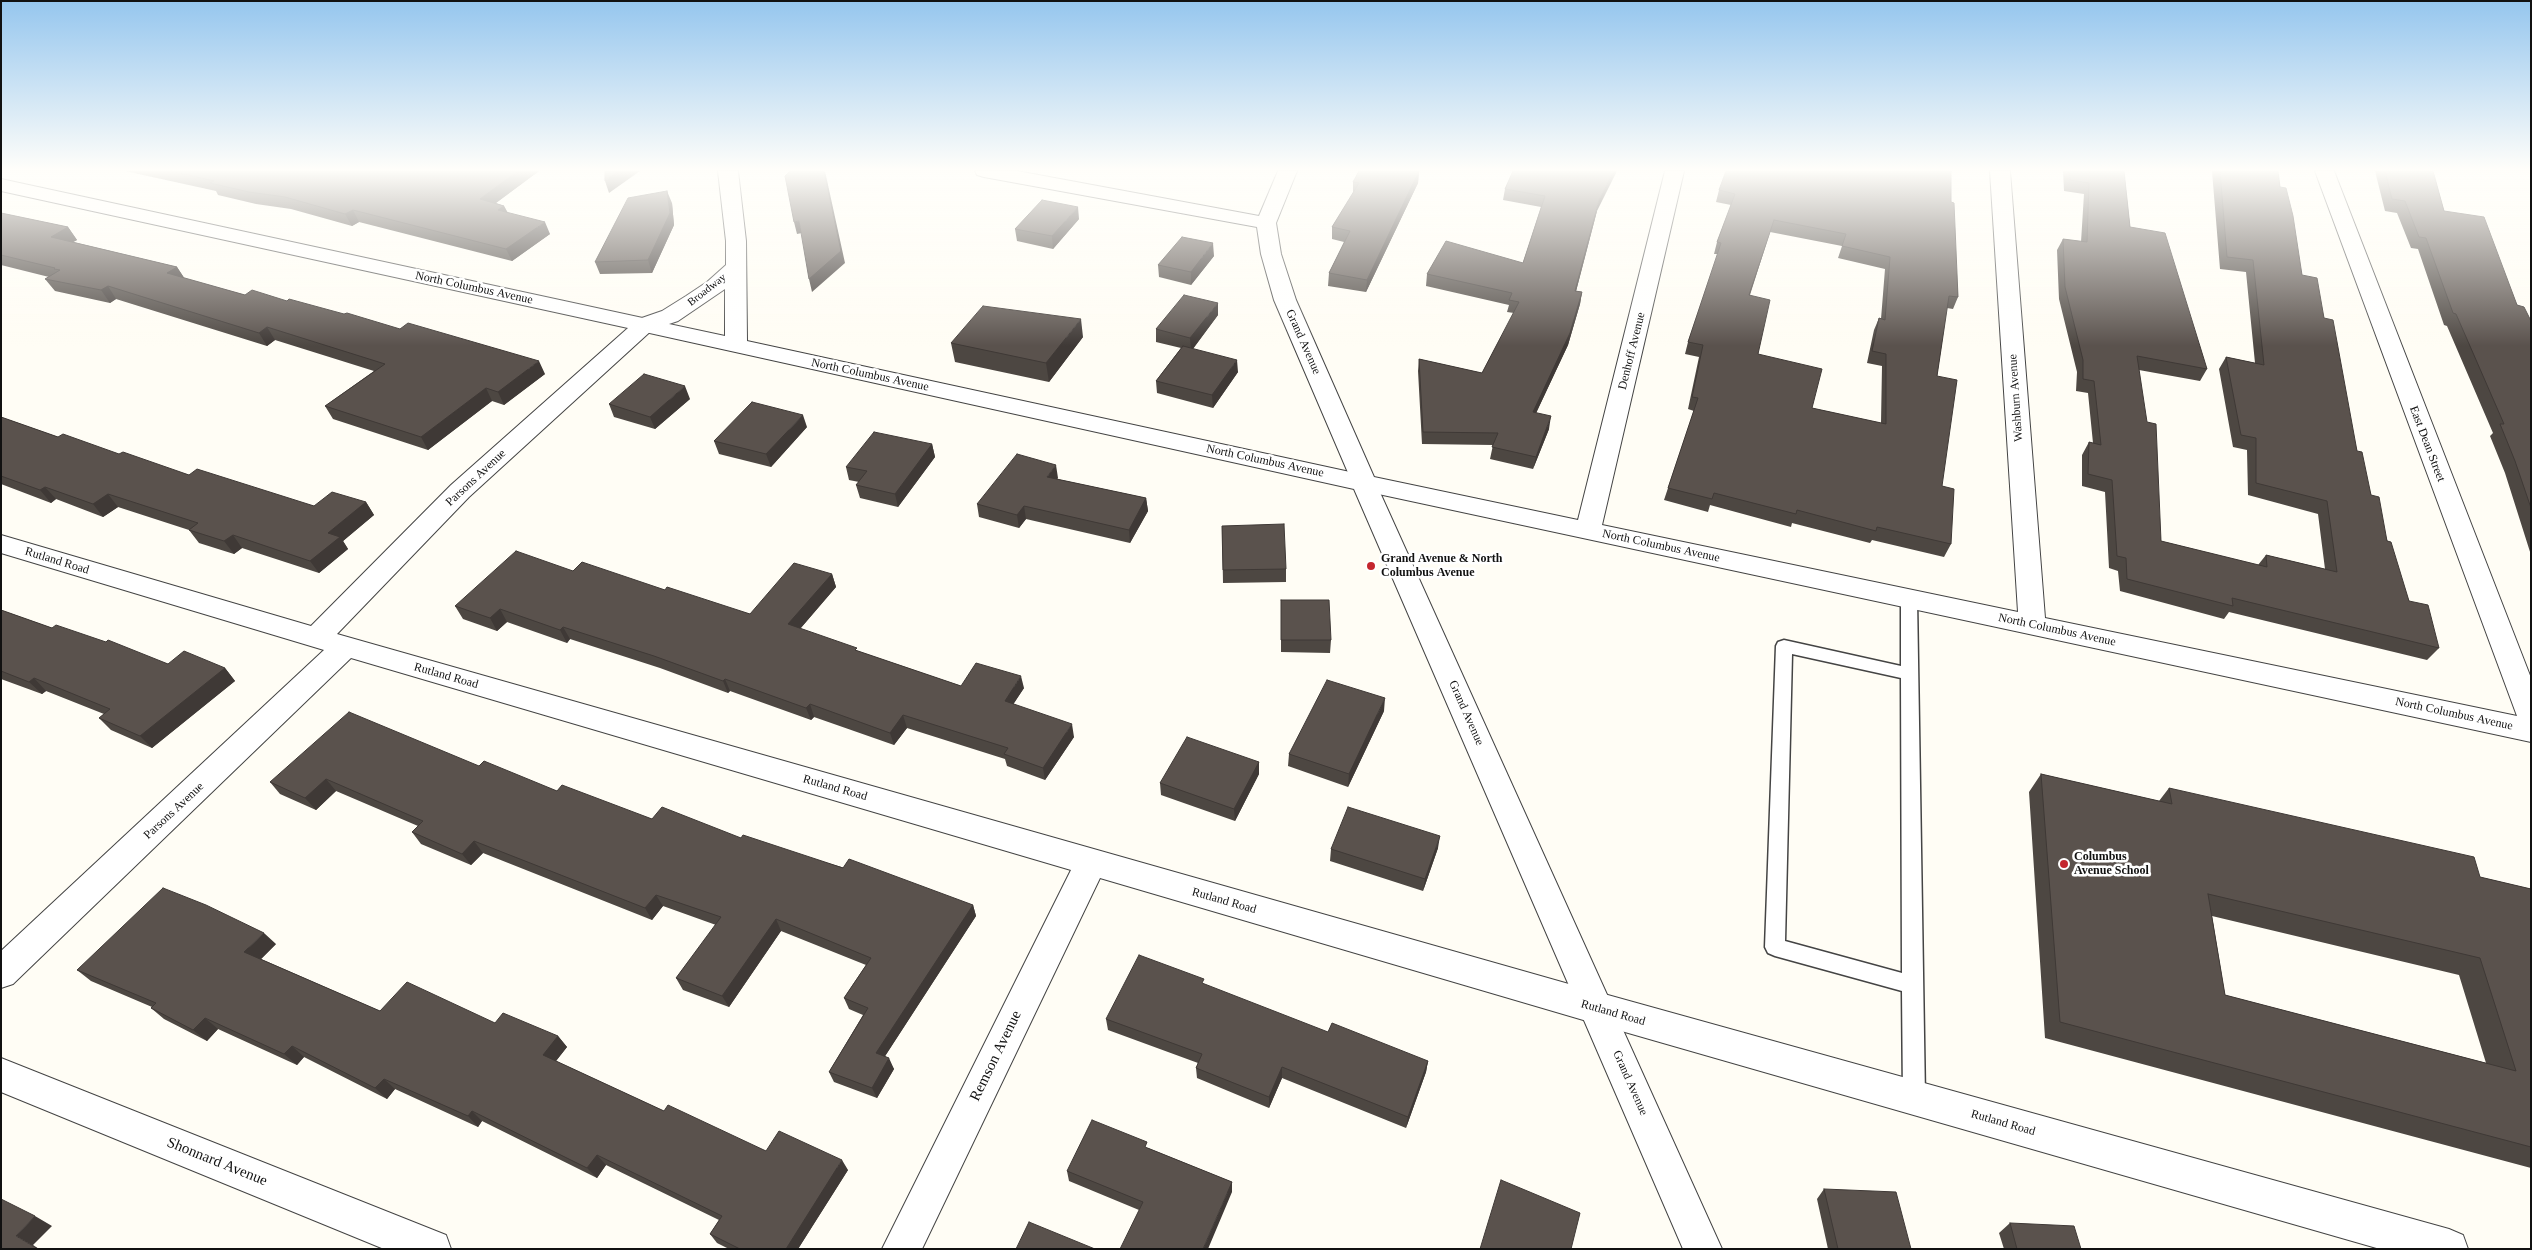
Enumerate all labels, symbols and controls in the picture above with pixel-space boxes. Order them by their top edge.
street label: North Columbus Avenue [414,269,534,307]
street label: Broadway [685,271,729,309]
street label: Grand Avenue [1282,307,1324,377]
street label: Denhoff Avenue [1615,311,1649,391]
street label: Washburn Avenue [2006,354,2026,442]
street label: North Columbus Avenue [810,356,930,394]
street label: East Dean Street [2406,404,2448,484]
street label: North Columbus Avenue [1205,442,1325,480]
street label: Parsons Avenue [443,447,509,509]
street label: North Columbus Avenue [1601,527,1721,565]
street label: Rutland Road [23,544,91,578]
place label: Grand Avenue & North Columbus Avenue [1381,552,1502,580]
marker: Grand Avenue & North Columbus Avenue [1365,560,1377,572]
street label: North Columbus Avenue [1997,611,2117,649]
street label: Rutland Road [412,660,480,692]
street label: Grand Avenue [1445,678,1487,748]
street label: North Columbus Avenue [2394,695,2514,733]
street label: Rutland Road [801,772,869,804]
street label: Parsons Avenue [141,780,207,842]
place label: Columbus Avenue School [2074,850,2149,878]
marker: Columbus Avenue School [2058,858,2070,870]
street label: Rutland Road [1190,885,1258,917]
street label: Rutland Road [1579,997,1647,1029]
street label: Remson Avenue [966,1008,1026,1104]
street label: Grand Avenue [1609,1048,1651,1118]
street label: Rutland Road [1969,1107,2037,1139]
street label: Shonnard Avenue [164,1134,270,1190]

